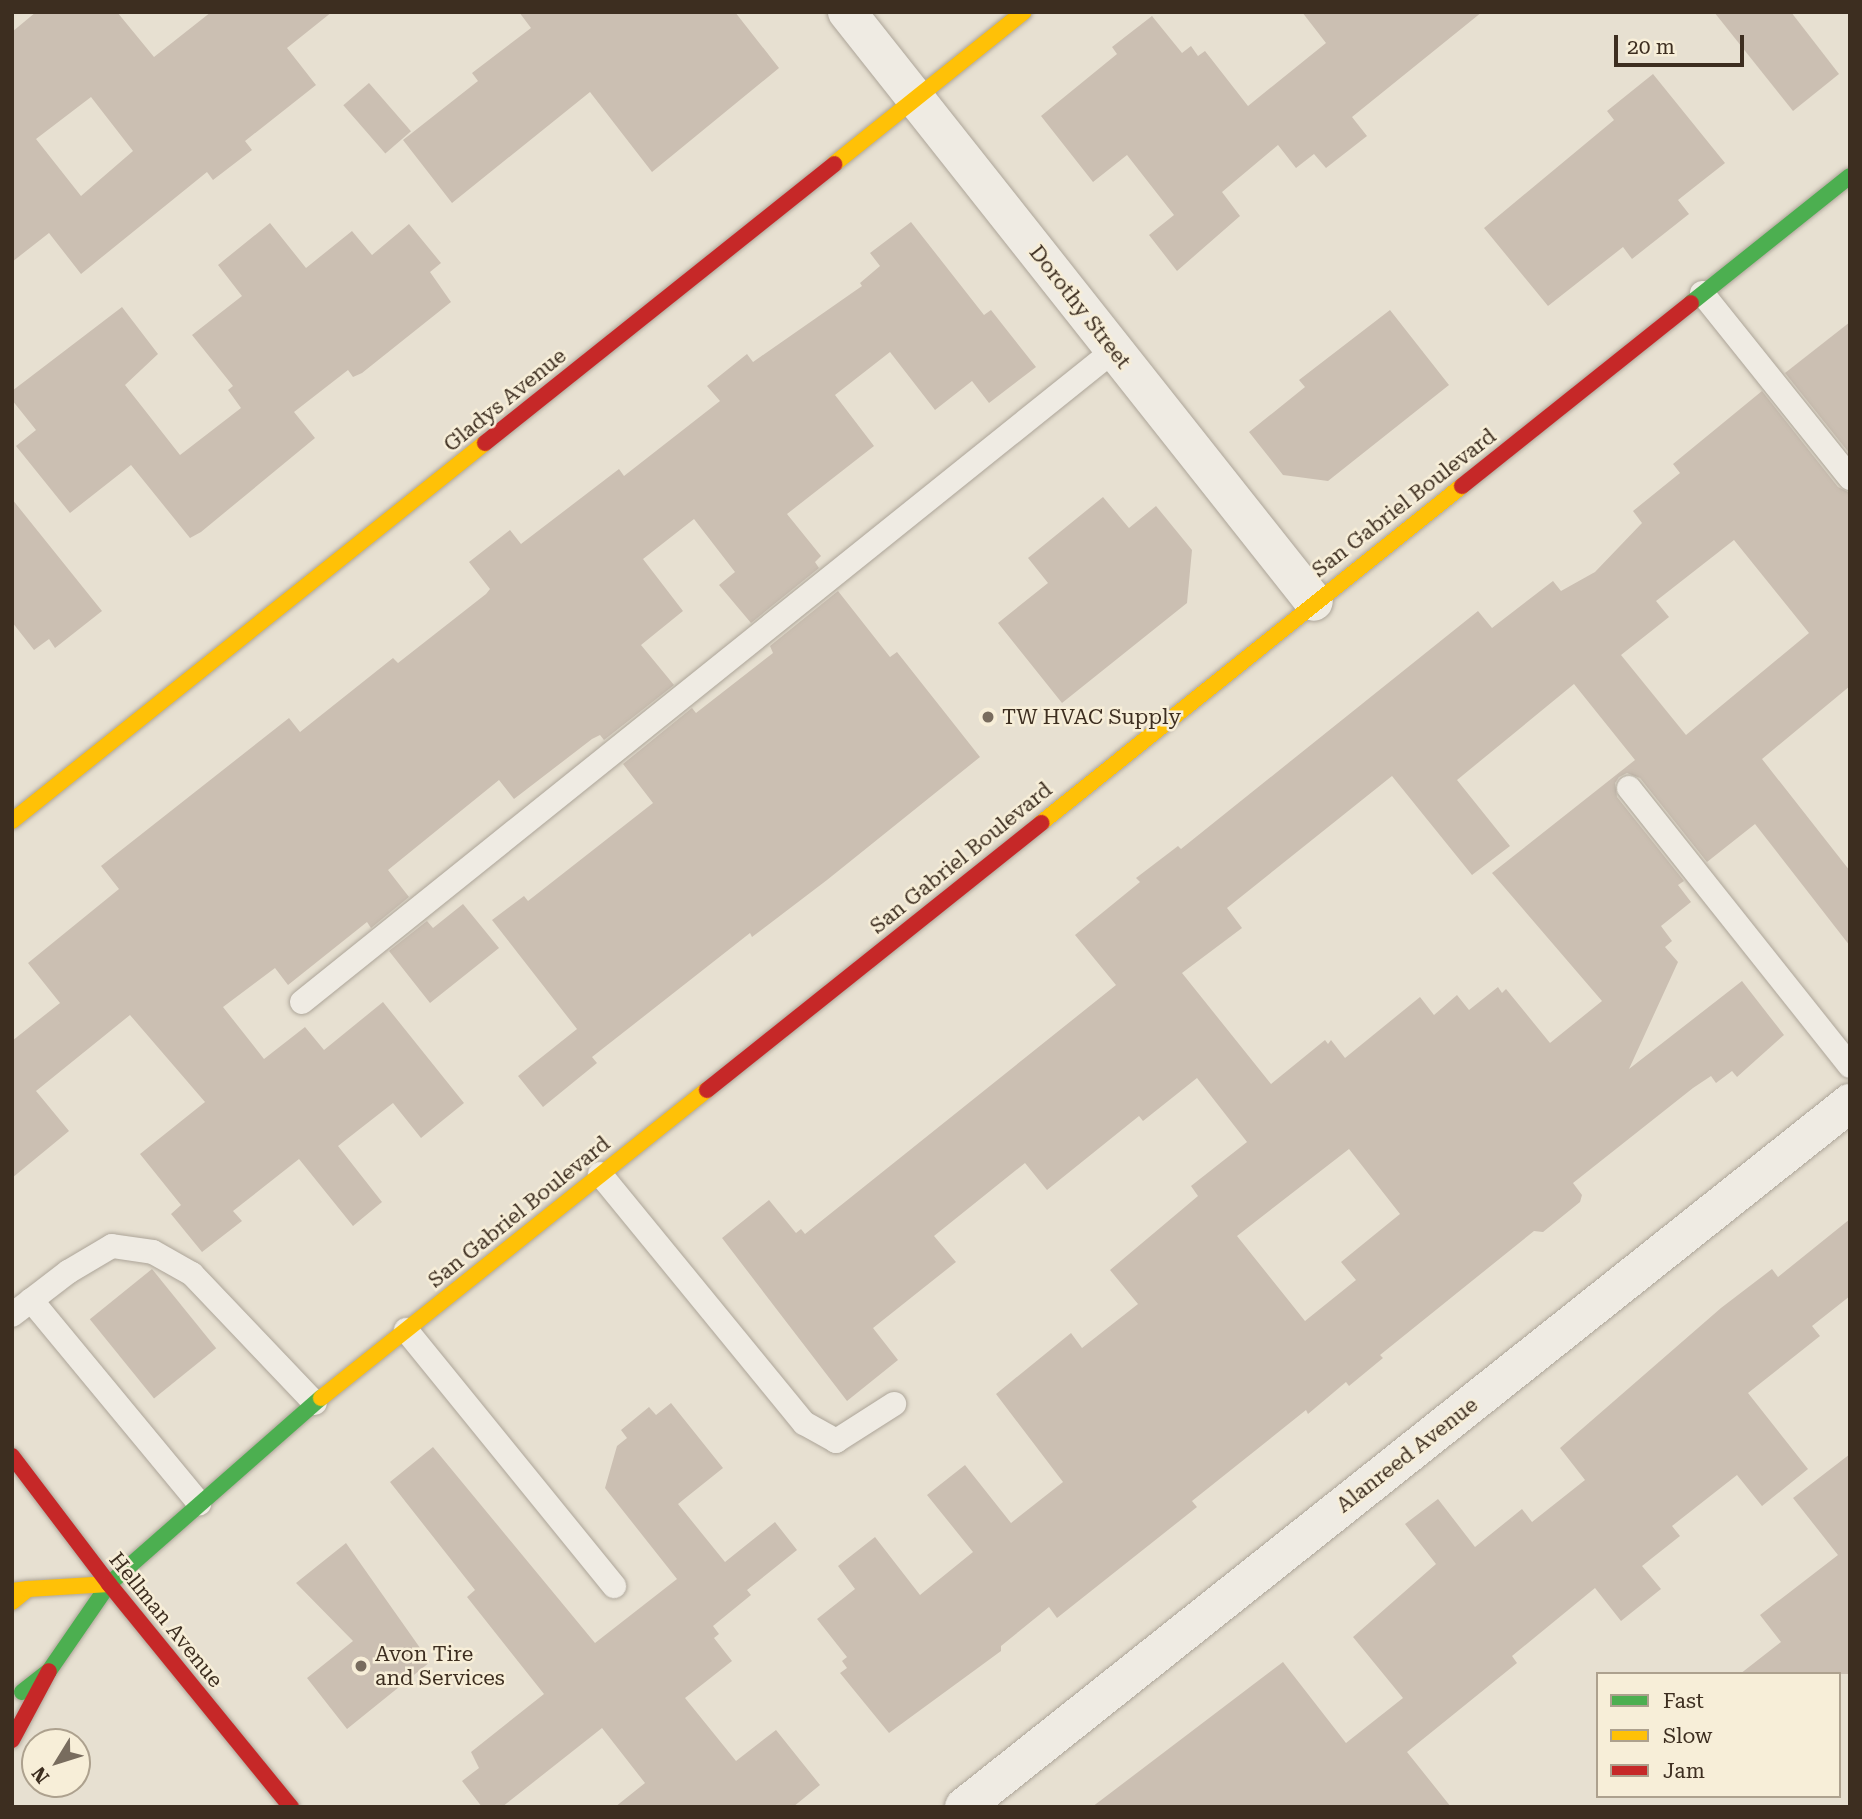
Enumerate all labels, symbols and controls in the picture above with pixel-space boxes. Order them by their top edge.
scale bar [1617,21,1746,65]
text: 20 m [1627,35,1675,59]
street label: Dorothy Street [1024,240,1136,374]
street label: Gladys Avenue [439,343,571,457]
street label: San Gabriel Boulevard [1307,423,1501,583]
place label: TW HVAC Supply [1002,704,1181,730]
marker: TW HVAC Supply [980,709,996,725]
street label: San Gabriel Boulevard [865,777,1057,939]
street label: San Gabriel Boulevard [423,1131,615,1293]
street label: Alanreed Avenue [1331,1392,1483,1518]
street label: Hellman Avenue [104,1547,228,1693]
place label: Avon Tire and Services [375,1641,505,1691]
marker: Avon Tire and Services [353,1658,369,1674]
legend [1596,1672,1841,1798]
text: Fast [1663,1689,1704,1713]
text: Slow [1663,1724,1712,1748]
north arrow [21,1728,91,1798]
text: Jam [1663,1759,1705,1783]
text: N [27,1762,54,1788]

